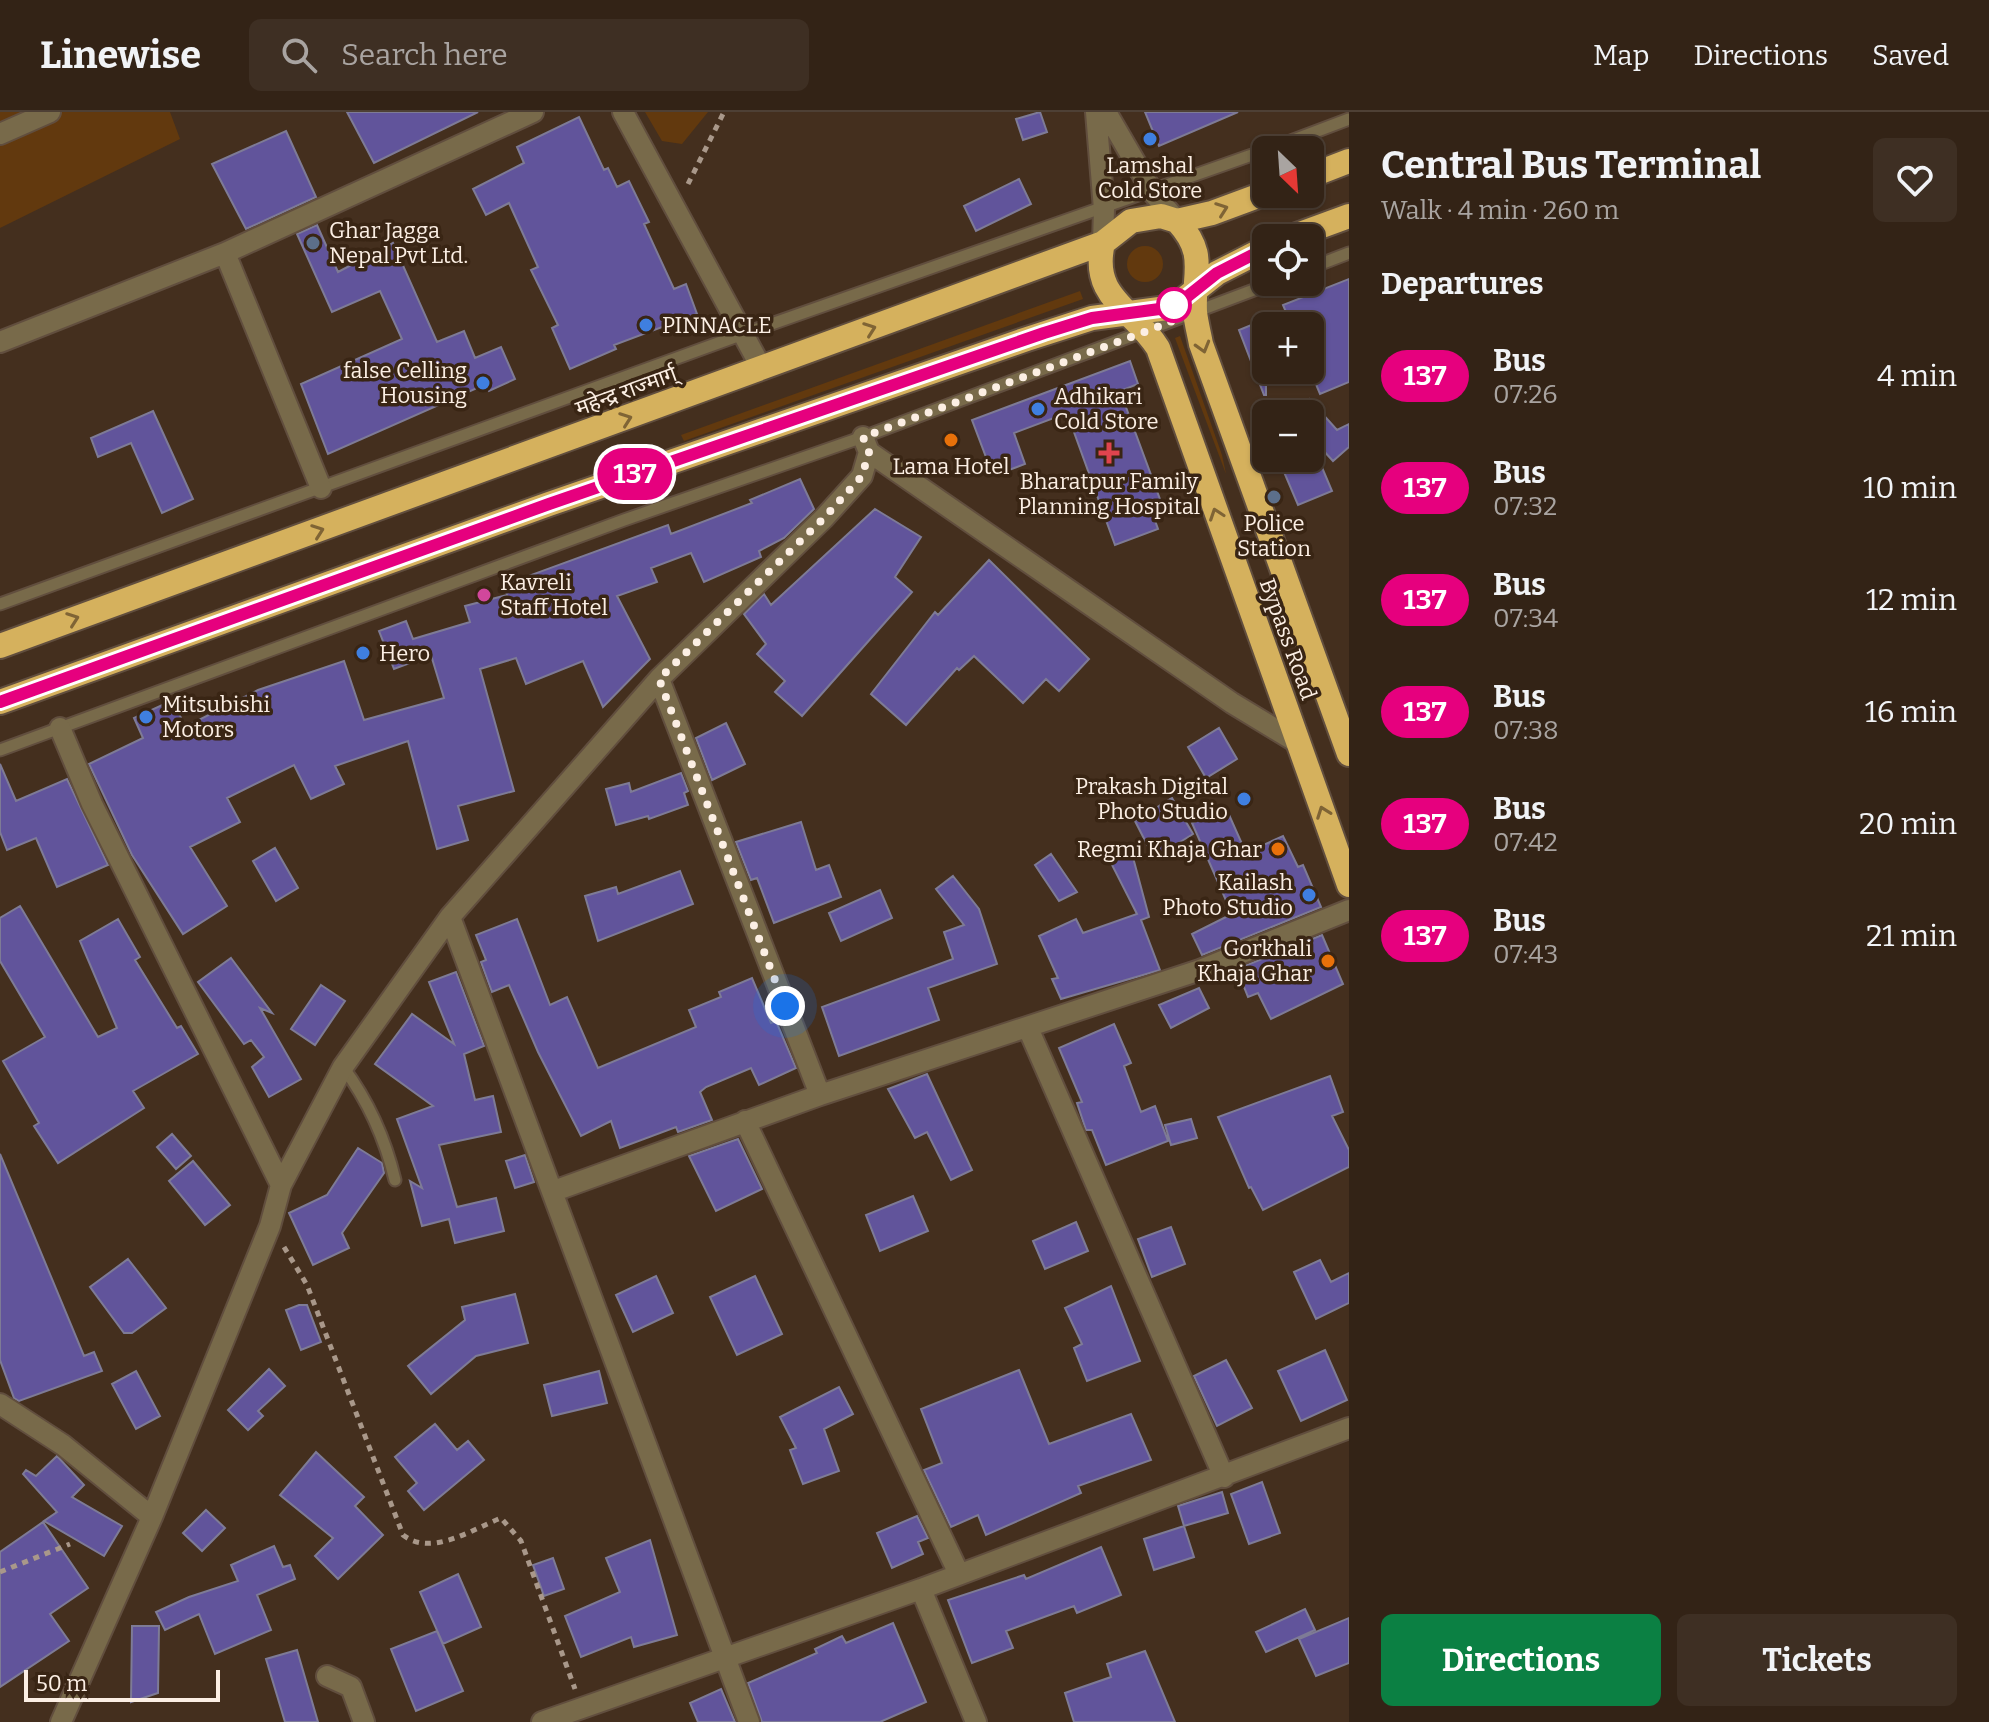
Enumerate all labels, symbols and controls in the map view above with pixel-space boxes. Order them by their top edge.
search box [249,19,809,91]
text: Linewise [40,32,201,78]
icon: search [277,33,321,77]
text: Search here [341,37,508,73]
text: Map [1593,39,1649,72]
text: Directions [1693,39,1828,72]
text: Saved [1872,39,1949,72]
marker: Lamshal Cold Store [1141,130,1159,148]
north arrow [1252,136,1324,208]
map controls [1252,136,1324,472]
button: heart [1873,138,1957,222]
text: Central Bus Terminal [1381,142,1761,188]
place label: Lamshal Cold Store [1098,152,1202,204]
text: Walk · 4 min · 260 m [1381,195,1619,226]
one-way arrow [1214,202,1228,219]
place label: Ghar Jagga Nepal Pvt Ltd. [329,217,468,269]
button: locate [1252,224,1324,296]
marker: Ghar Jagga Nepal Pvt Ltd. [304,234,322,252]
text: Departures [1381,266,1544,302]
unlabelled marker [1157,288,1191,322]
place label: PINNACLE [662,312,772,339]
button: + [1252,312,1324,384]
marker: PINNACLE [637,316,655,334]
one-way arrow [862,323,876,339]
one-way arrow [1193,340,1210,354]
text: Bus [1493,343,1546,379]
place label: false Celling Housing [343,357,467,409]
text: 4 min [1877,358,1957,394]
street label: महेन्द्र राज्मार्ग् [571,359,683,422]
text: 137 [1403,359,1447,392]
marker: false Celling Housing [474,374,492,392]
text: 07:26 [1493,379,1558,410]
place label: Adhikari Cold Store [1054,383,1159,435]
marker: Adhikari Cold Store [1029,400,1047,418]
button: − [1252,400,1324,472]
one-way arrow [618,412,632,429]
marker: Lama Hotel [942,431,960,449]
marker: Bharatpur Family Planning Hospital [1098,442,1120,464]
line badge: 137 [589,448,681,500]
place label: Lama Hotel [892,453,1010,480]
text: Bus [1493,455,1546,491]
text: 137 [613,457,657,490]
place label: Bharatpur Family Planning Hospital [1018,468,1200,520]
text: 10 min [1863,470,1957,506]
text: 137 [1403,471,1447,504]
marker: Police Station [1265,488,1283,506]
text: 07:32 [1493,491,1557,522]
one-way arrow [1210,508,1226,522]
place label: Police Station [1237,510,1311,562]
one-way arrow [310,524,324,541]
text: Bus [1493,567,1546,603]
place label: Kavreli Staff Hotel [500,569,608,621]
street label: Bypass Road [1254,575,1322,703]
text: 12 min [1866,582,1957,618]
text: 137 [1403,583,1447,616]
marker: Kavreli Staff Hotel [475,586,493,604]
text: 07:34 [1493,603,1558,634]
one-way arrow [66,613,80,629]
place label: Hero [379,640,430,667]
marker: Hero [354,644,372,662]
text: Bus [1493,679,1546,715]
place label: Mitsubishi Motors [162,691,271,743]
text: 16 min [1865,694,1957,730]
text: 137 [1403,695,1447,728]
marker: Mitsubishi Motors [137,708,155,726]
text: 07:38 [1493,715,1559,746]
place label: Prakash Digital Photo Studio [1075,773,1228,825]
marker: Prakash Digital Photo Studio [1235,790,1253,808]
text: Bus [1493,791,1546,827]
one-way arrow [1316,806,1333,820]
text: 20 min [1859,806,1957,842]
text: 137 [1403,807,1447,840]
text: 07:42 [1493,827,1558,858]
place label: Regmi Khaja Ghar [1077,836,1262,863]
marker: Regmi Khaja Ghar [1269,840,1287,858]
place label: Kailash Photo Studio [1162,869,1293,921]
marker: Kailash Photo Studio [1300,886,1318,904]
text: Bus [1493,903,1546,939]
text: 21 min [1866,918,1957,954]
text: 137 [1403,919,1447,952]
place label: Gorkhali Khaja Ghar [1197,935,1312,987]
text: 07:43 [1493,939,1558,970]
marker: Gorkhali Khaja Ghar [1319,952,1337,970]
your location [765,986,805,1026]
button: Directions [1381,1614,1661,1706]
button: Tickets [1677,1614,1957,1706]
scale bar [24,1666,220,1702]
text: 50 m [36,1670,87,1697]

